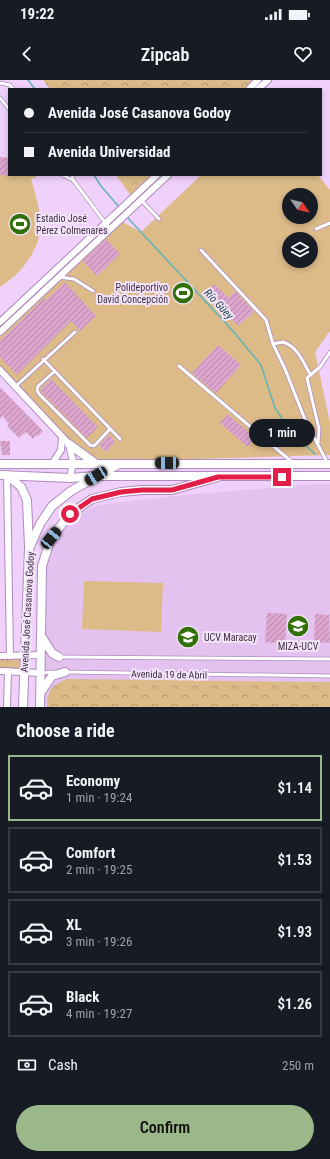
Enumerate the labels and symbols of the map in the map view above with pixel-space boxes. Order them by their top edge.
north arrow [282,188,318,224]
sports icon: Estadio José Pérez Colmenares [7,211,33,237]
place label: Estadio José Pérez Colmenares [36,213,108,236]
sports icon: Polideportivo David Concepción [170,280,196,306]
place label: Polideportivo David Concepción [97,282,168,305]
water label: Río Güey [201,286,236,323]
callout: 1 min [249,419,315,447]
car [155,457,179,469]
car [83,465,109,487]
route end [273,468,291,486]
route start [61,505,79,523]
car [39,525,63,551]
street label: Avenida José Casanova Godoy [19,551,36,673]
school or university icon: MIZA-UCV [285,613,311,639]
school or university icon: UCV Maracay [175,624,201,650]
place label: UCV Maracay [204,632,257,643]
place label: MIZA-UCV [278,641,319,652]
street label: Avenida 19 de Abril [131,668,207,681]

